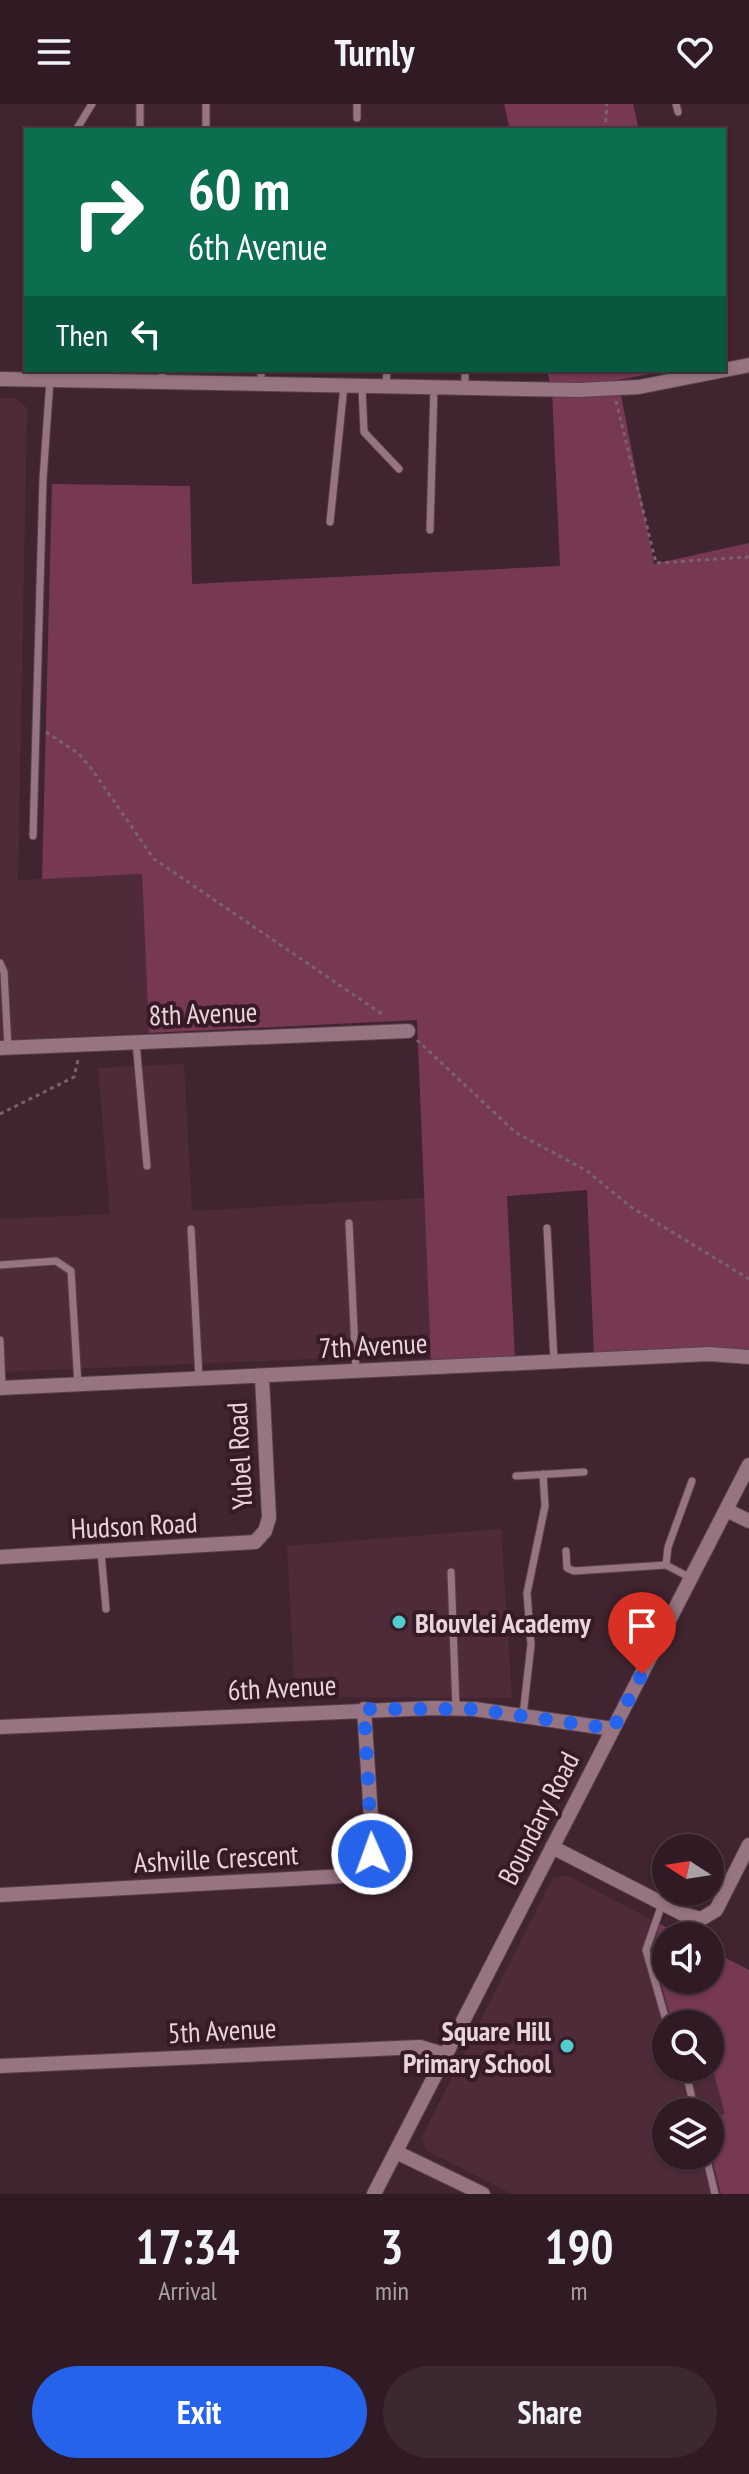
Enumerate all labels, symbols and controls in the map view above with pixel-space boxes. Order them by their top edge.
text: Turnly [335,29,414,76]
icon: menu [32,30,76,74]
icon: heart [673,30,717,74]
text: 60 m [188,153,290,225]
icon: right [56,160,160,264]
text: 6th Avenue [188,223,328,270]
icon: left [124,312,168,356]
text: Then [56,315,108,354]
street label: 8th Avenue [148,993,258,1033]
street label: 7th Avenue [318,1324,428,1366]
street label: Yubel Road [218,1401,260,1511]
street label: Hudson Road [70,1503,198,1547]
pin [608,1592,676,1674]
place label: Blouvlei Academy [415,1604,591,1641]
icon: arrive [620,1604,664,1648]
marker: Blouvlei Academy [390,1613,408,1631]
street label: 6th Avenue [227,1666,337,1708]
street label: Boundary Road [489,1745,587,1891]
position arrow [330,1812,414,1896]
north arrow [652,1834,724,1906]
map controls [652,1834,724,2170]
street label: Ashville Crescent [133,1835,300,1881]
button: sound [652,1922,724,1994]
street label: 5th Avenue [167,2009,277,2051]
button: search [652,2010,724,2082]
place label: Square Hill Primary School [403,2012,551,2081]
marker: Square Hill Primary School [558,2037,576,2055]
button: layers [652,2098,724,2170]
text: 17:34 [136,2215,239,2277]
text: 3 [381,2215,403,2277]
text: 190 [545,2215,613,2277]
text: Arrival [158,2274,217,2307]
text: min [375,2274,409,2307]
text: m [571,2274,587,2307]
button: Exit [32,2366,367,2458]
button: Share [383,2366,717,2458]

